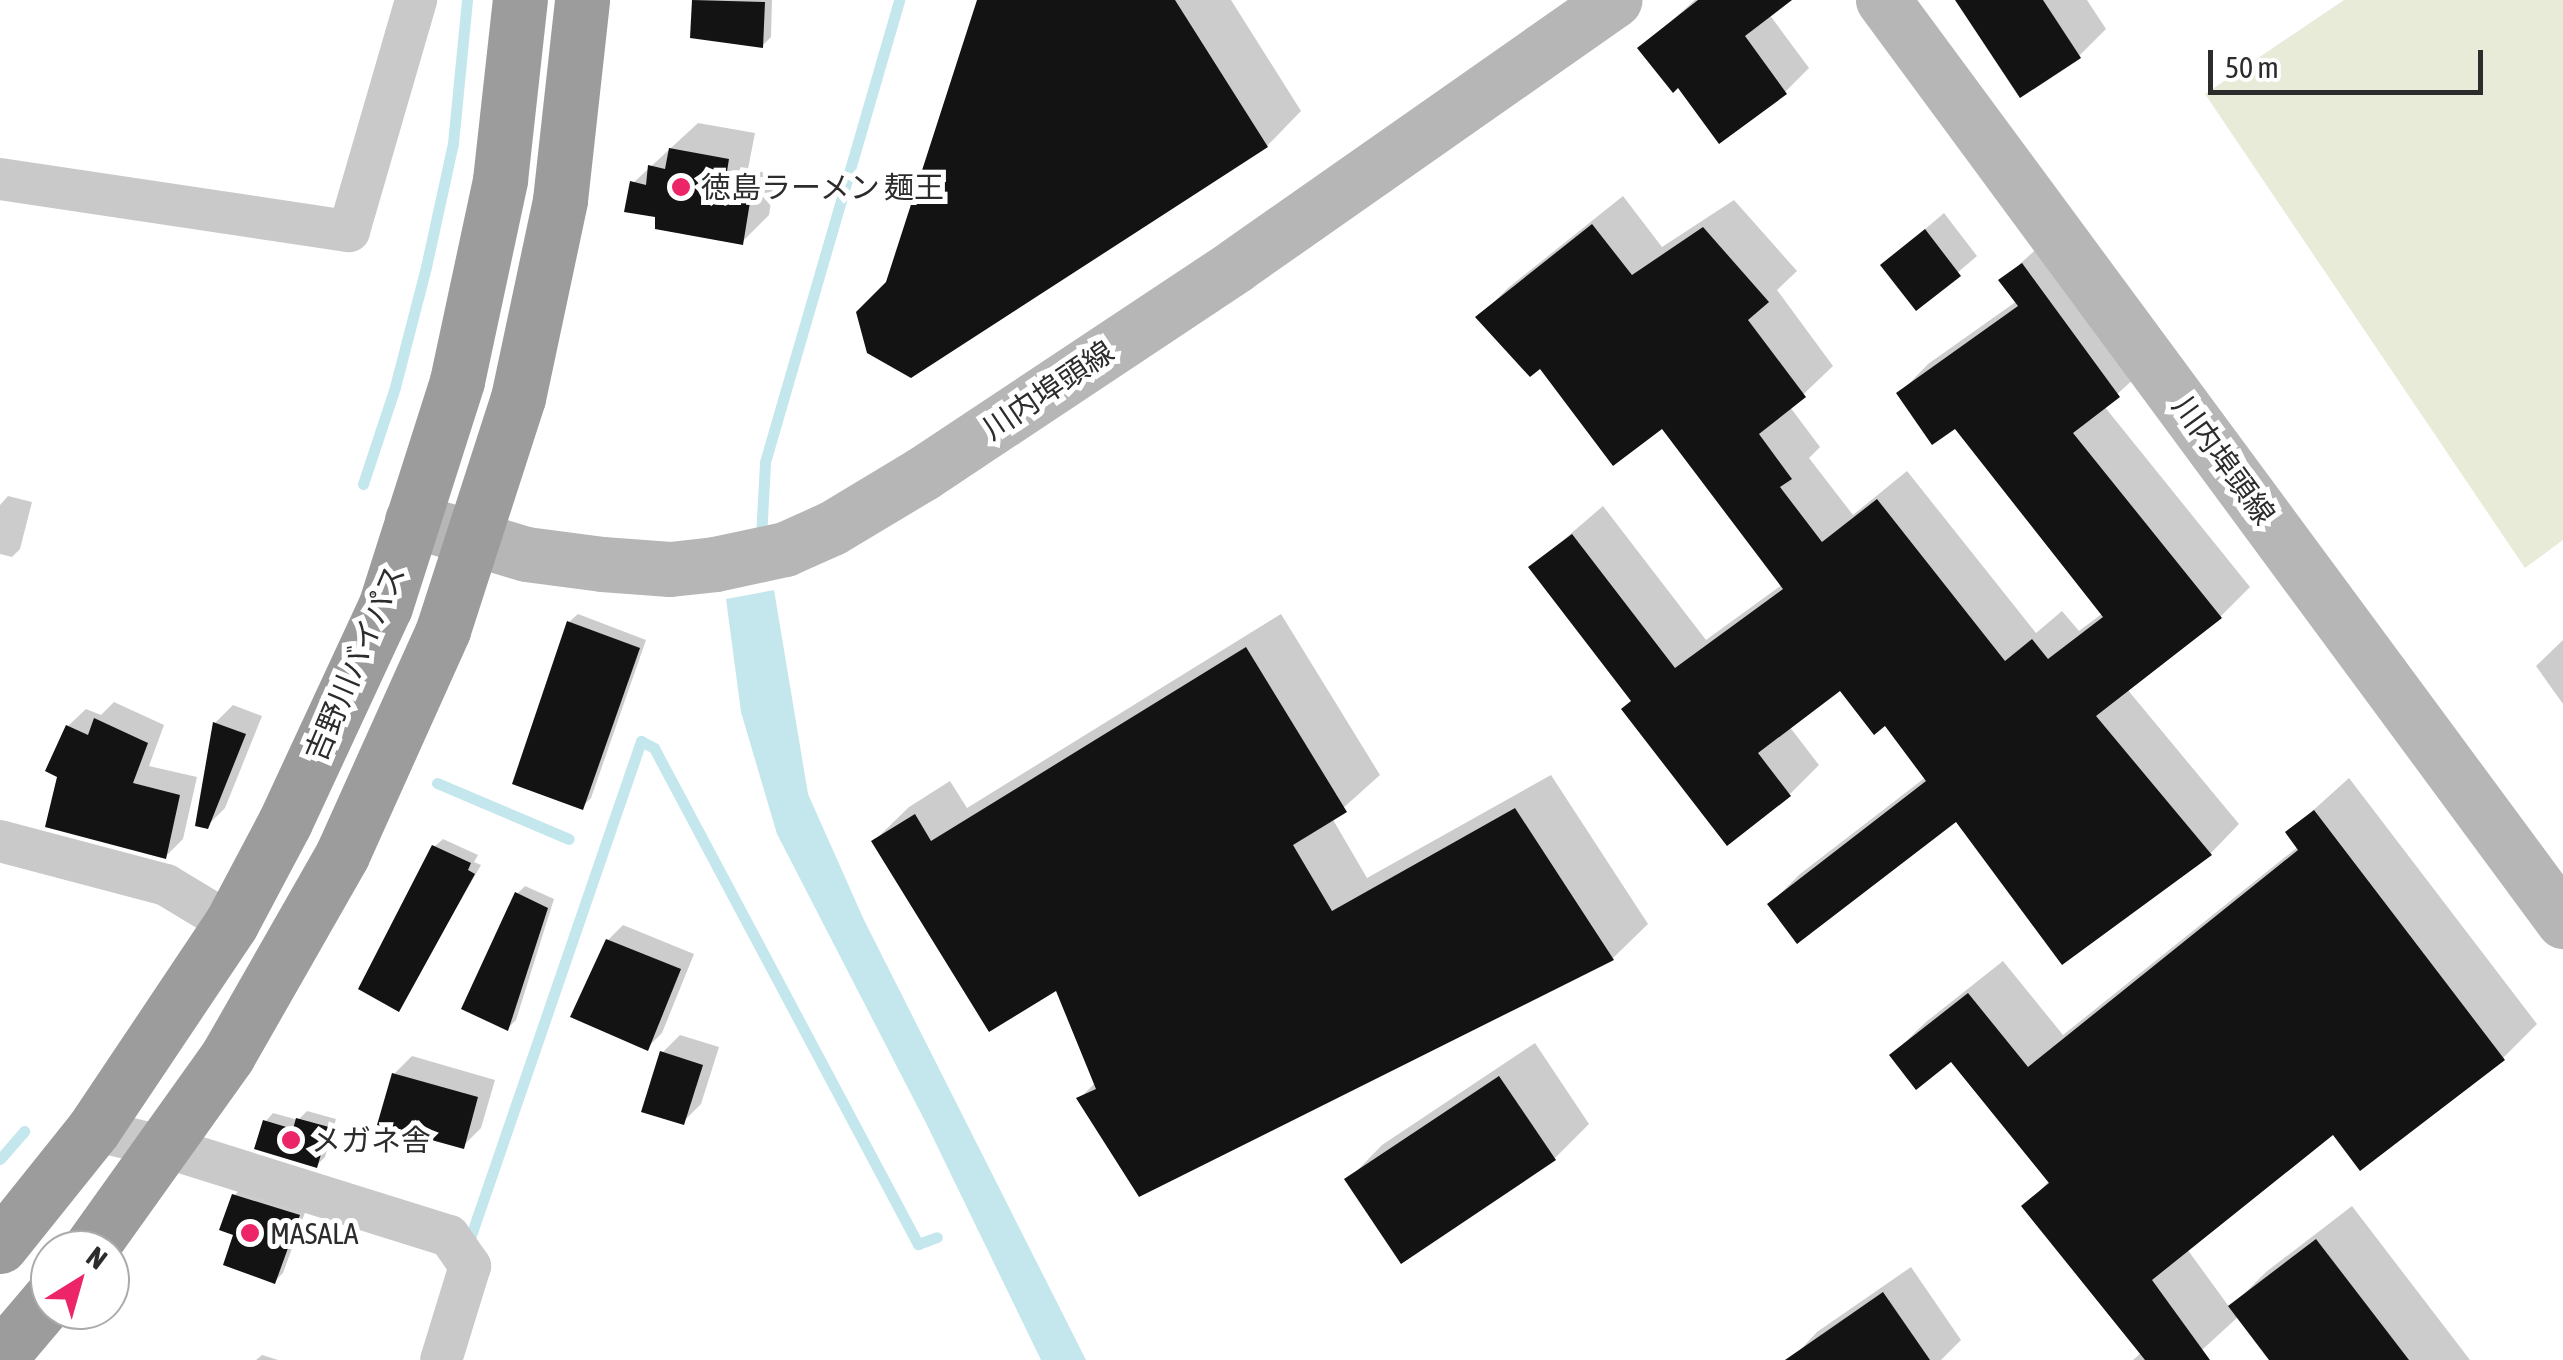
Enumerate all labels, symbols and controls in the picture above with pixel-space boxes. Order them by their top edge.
scale bar [2213,30,2488,92]
text: 50 m [2225,50,2279,84]
place label: 徳島ラーメン 麺王 [701,169,945,205]
marker: 徳島ラーメン 麺王 [670,176,692,198]
street label: 川内埠頭線 [976,333,1120,447]
street label: 川内埠頭線 [2165,389,2283,531]
street label: 吉野川バイパス [297,559,413,767]
place label: メガネ舎 [311,1122,431,1158]
marker: メガネ舎 [280,1129,302,1151]
place label: MASALA [270,1215,358,1251]
marker: MASALA [239,1222,261,1244]
north arrow [30,1230,130,1330]
text: N [81,1240,113,1275]

